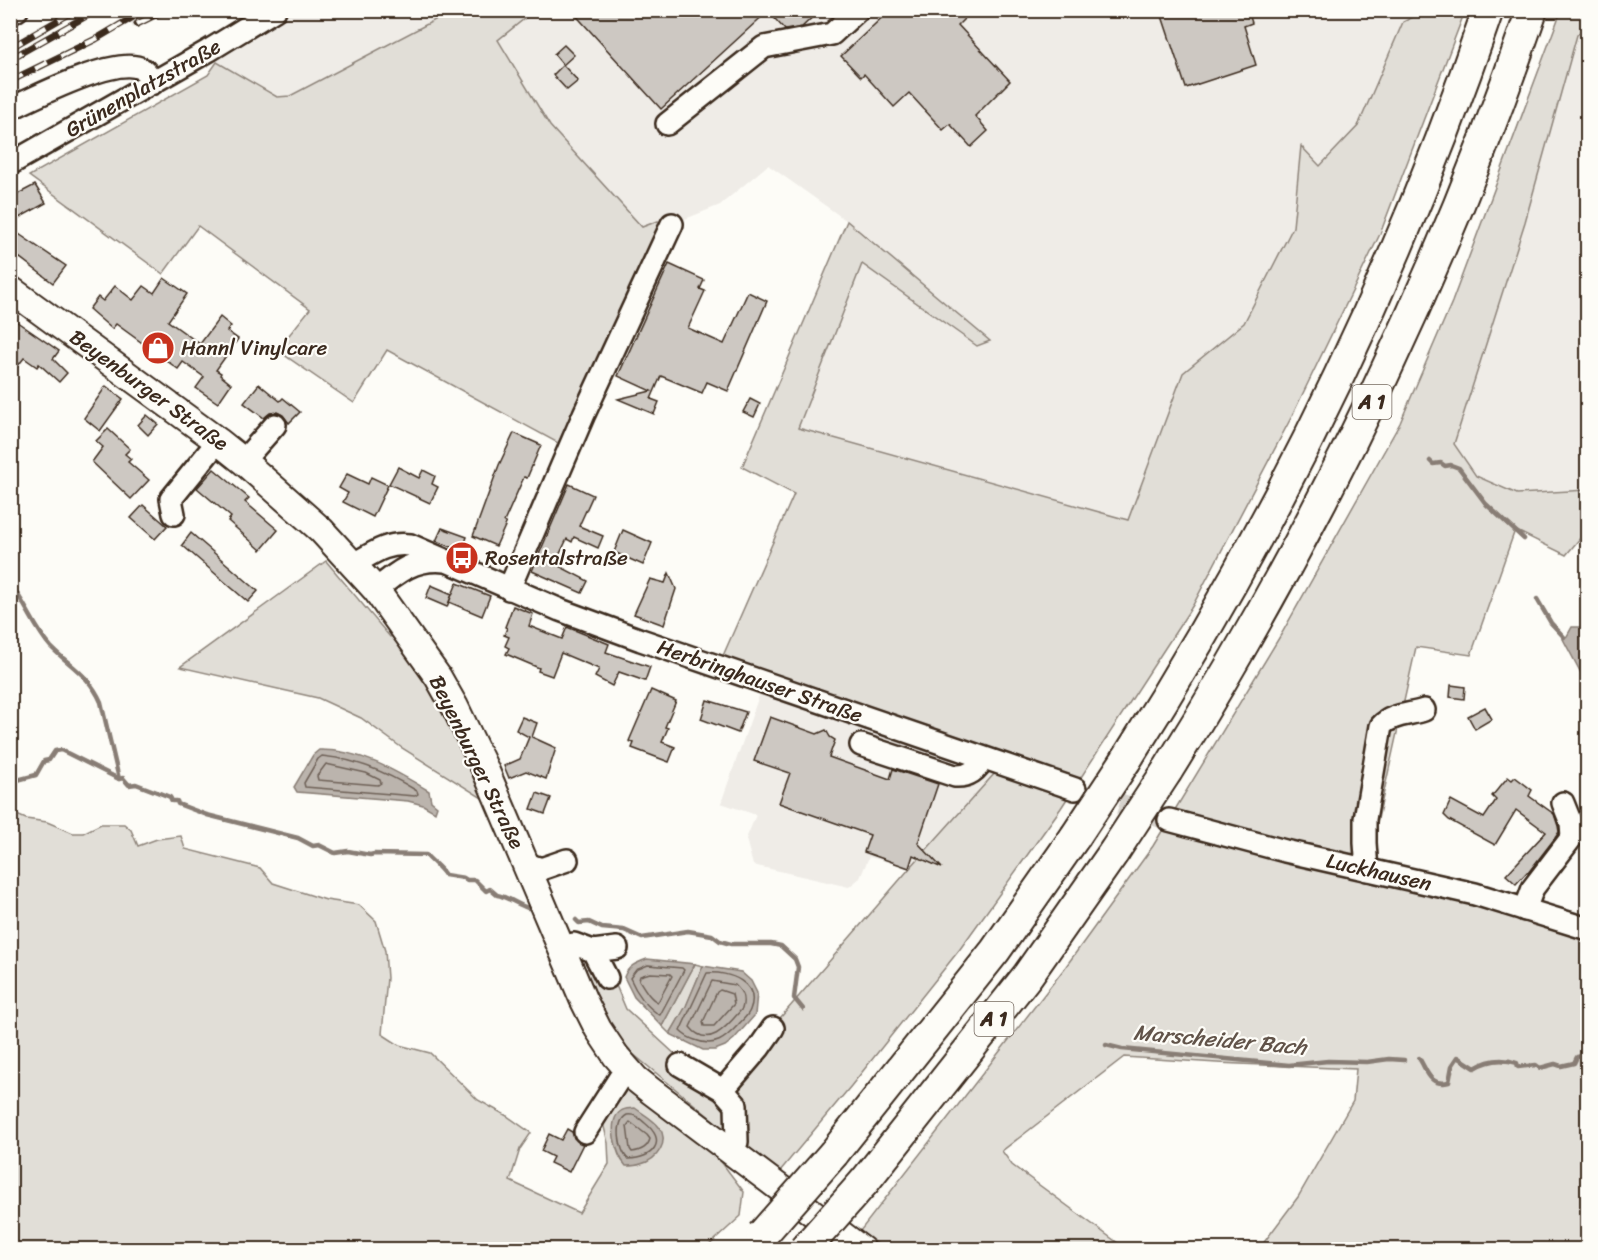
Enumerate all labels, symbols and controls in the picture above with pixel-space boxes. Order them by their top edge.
street label: Grünenplatzstraße [58,28,228,148]
street label: Beyenburger Straße [61,319,237,461]
place label: Hannl Vinylcare [181,329,328,367]
shop icon: Hannl Vinylcare [140,330,176,366]
road number: A 1 [1352,385,1392,419]
place label: Rosentalstraße [485,539,628,577]
bus stop icon: Rosentalstraße [444,540,480,576]
street label: Herbringhauser Straße [652,628,868,734]
street label: Beyenburger Straße [418,668,536,856]
street label: Luckhausen [1323,841,1435,903]
road number: A 1 [974,1002,1014,1036]
water label: Marscheider Bach [1132,1013,1310,1067]

